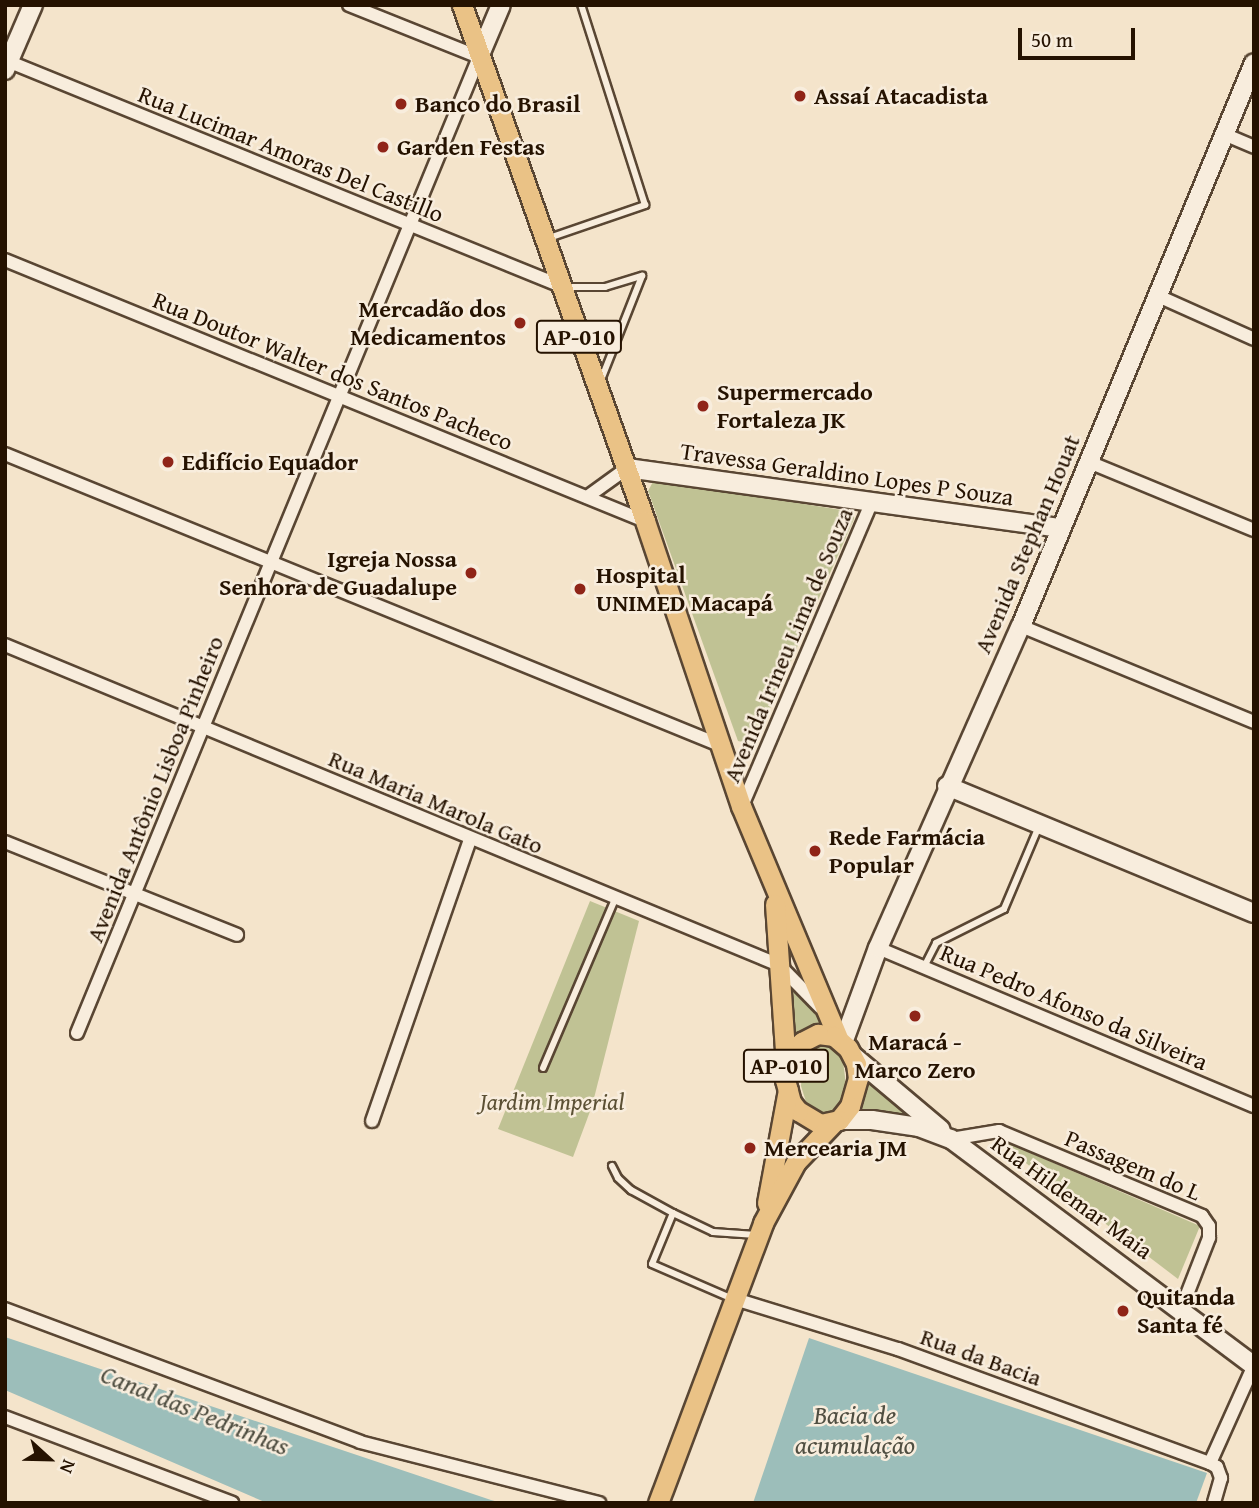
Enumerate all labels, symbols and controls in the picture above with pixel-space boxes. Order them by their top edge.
scale bar [1021,14,1138,58]
text: 50 m [1031,24,1073,55]
street label: Rua Lucimar Amoras Del Castillo [134,79,448,229]
place label: Assaí Atacadista [814,82,988,110]
marker: Assaí Atacadista [792,88,808,104]
place label: Banco do Brasil [415,90,580,118]
marker: Banco do Brasil [393,96,409,112]
place label: Garden Festas [397,133,545,161]
marker: Garden Festas [375,139,391,155]
street label: Rua Doutor Walter dos Santos Pacheco [149,285,517,457]
place label: Mercadão dos Medicamentos [350,295,506,351]
marker: Mercadão dos Medicamentos [512,315,528,331]
road number: AP-010 [535,318,623,356]
place label: Supermercado Fortaleza JK [717,378,873,434]
marker: Supermercado Fortaleza JK [695,398,711,414]
street label: Avenida Stephan Houat [968,430,1086,658]
street label: Travessa Geraldino Lopes P Souza [679,436,1015,512]
place label: Edifício Equador [182,448,358,476]
marker: Edifício Equador [160,454,176,470]
street label: Avenida Irineu Lima de Souza [717,503,859,787]
place label: Igreja Nossa Senhora de Guadalupe [219,545,457,601]
place label: Hospital UNIMED Macapá [596,561,773,617]
marker: Igreja Nossa Senhora de Guadalupe [463,565,479,581]
marker: Hospital UNIMED Macapá [570,579,590,599]
street label: Avenida Antônio Lisboa Pinheiro [80,632,230,946]
street label: Rua Maria Marola Gato [324,744,548,860]
place label: Rede Farmácia Popular [829,823,985,879]
marker: Rede Farmácia Popular [807,843,823,859]
street label: Rua Pedro Afonso da Silveira [936,938,1212,1076]
marker: Maracá - Marco Zero [907,1008,923,1024]
place label: Maracá - Marco Zero [854,1028,976,1084]
road number: AP-010 [742,1046,830,1086]
park label: Jardim Imperial [480,1088,624,1116]
street label: Passagem do L [1061,1123,1205,1207]
street label: Rua Hildemar Maia [986,1129,1158,1265]
place label: Mercearia JM [764,1134,907,1162]
marker: Mercearia JM [742,1140,758,1156]
place label: Quitanda Santa fé [1137,1283,1235,1339]
marker: Quitanda Santa fé [1115,1303,1131,1319]
street label: Rua da Bacia [917,1322,1045,1392]
water label: Canal das Pedrinhas [96,1358,294,1462]
water label: Bacia de acumulação [795,1399,915,1460]
north arrow [14,1424,84,1494]
text: N [53,1456,84,1478]

